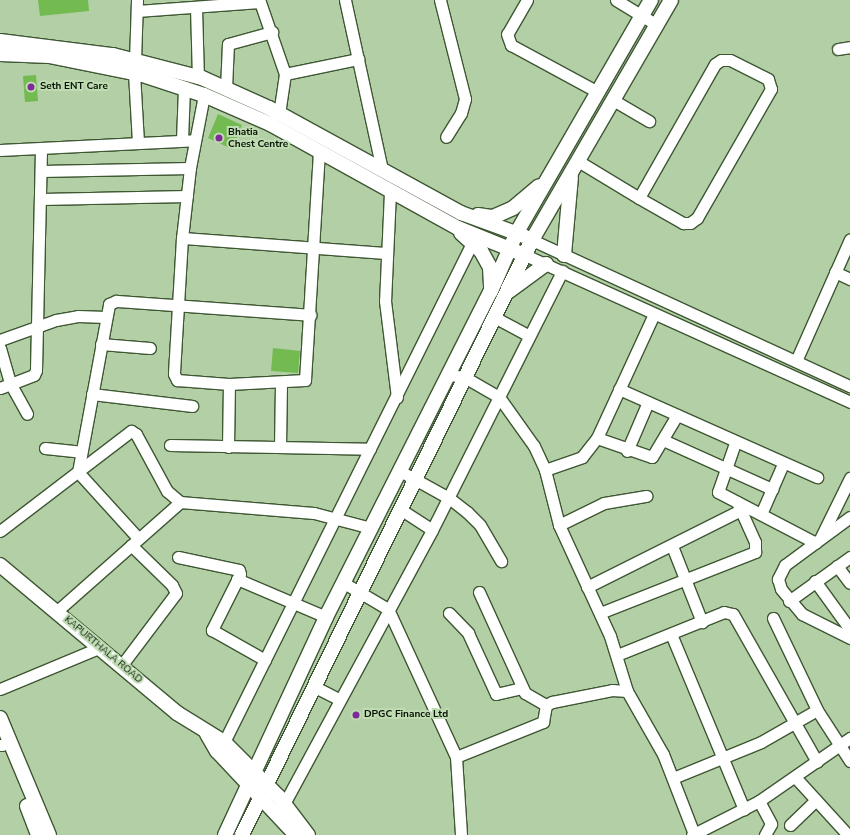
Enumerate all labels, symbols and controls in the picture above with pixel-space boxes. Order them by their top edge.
marker: Seth ENT Care [25,81,37,93]
place label: Seth ENT Care [40,81,108,93]
place label: Bhatia Chest Centre [228,126,288,150]
marker: Bhatia Chest Centre [213,132,225,144]
street label: KAPURTHALA ROAD [62,614,144,686]
place label: DPGC Finance Ltd [364,709,448,721]
marker: DPGC Finance Ltd [351,710,361,720]

